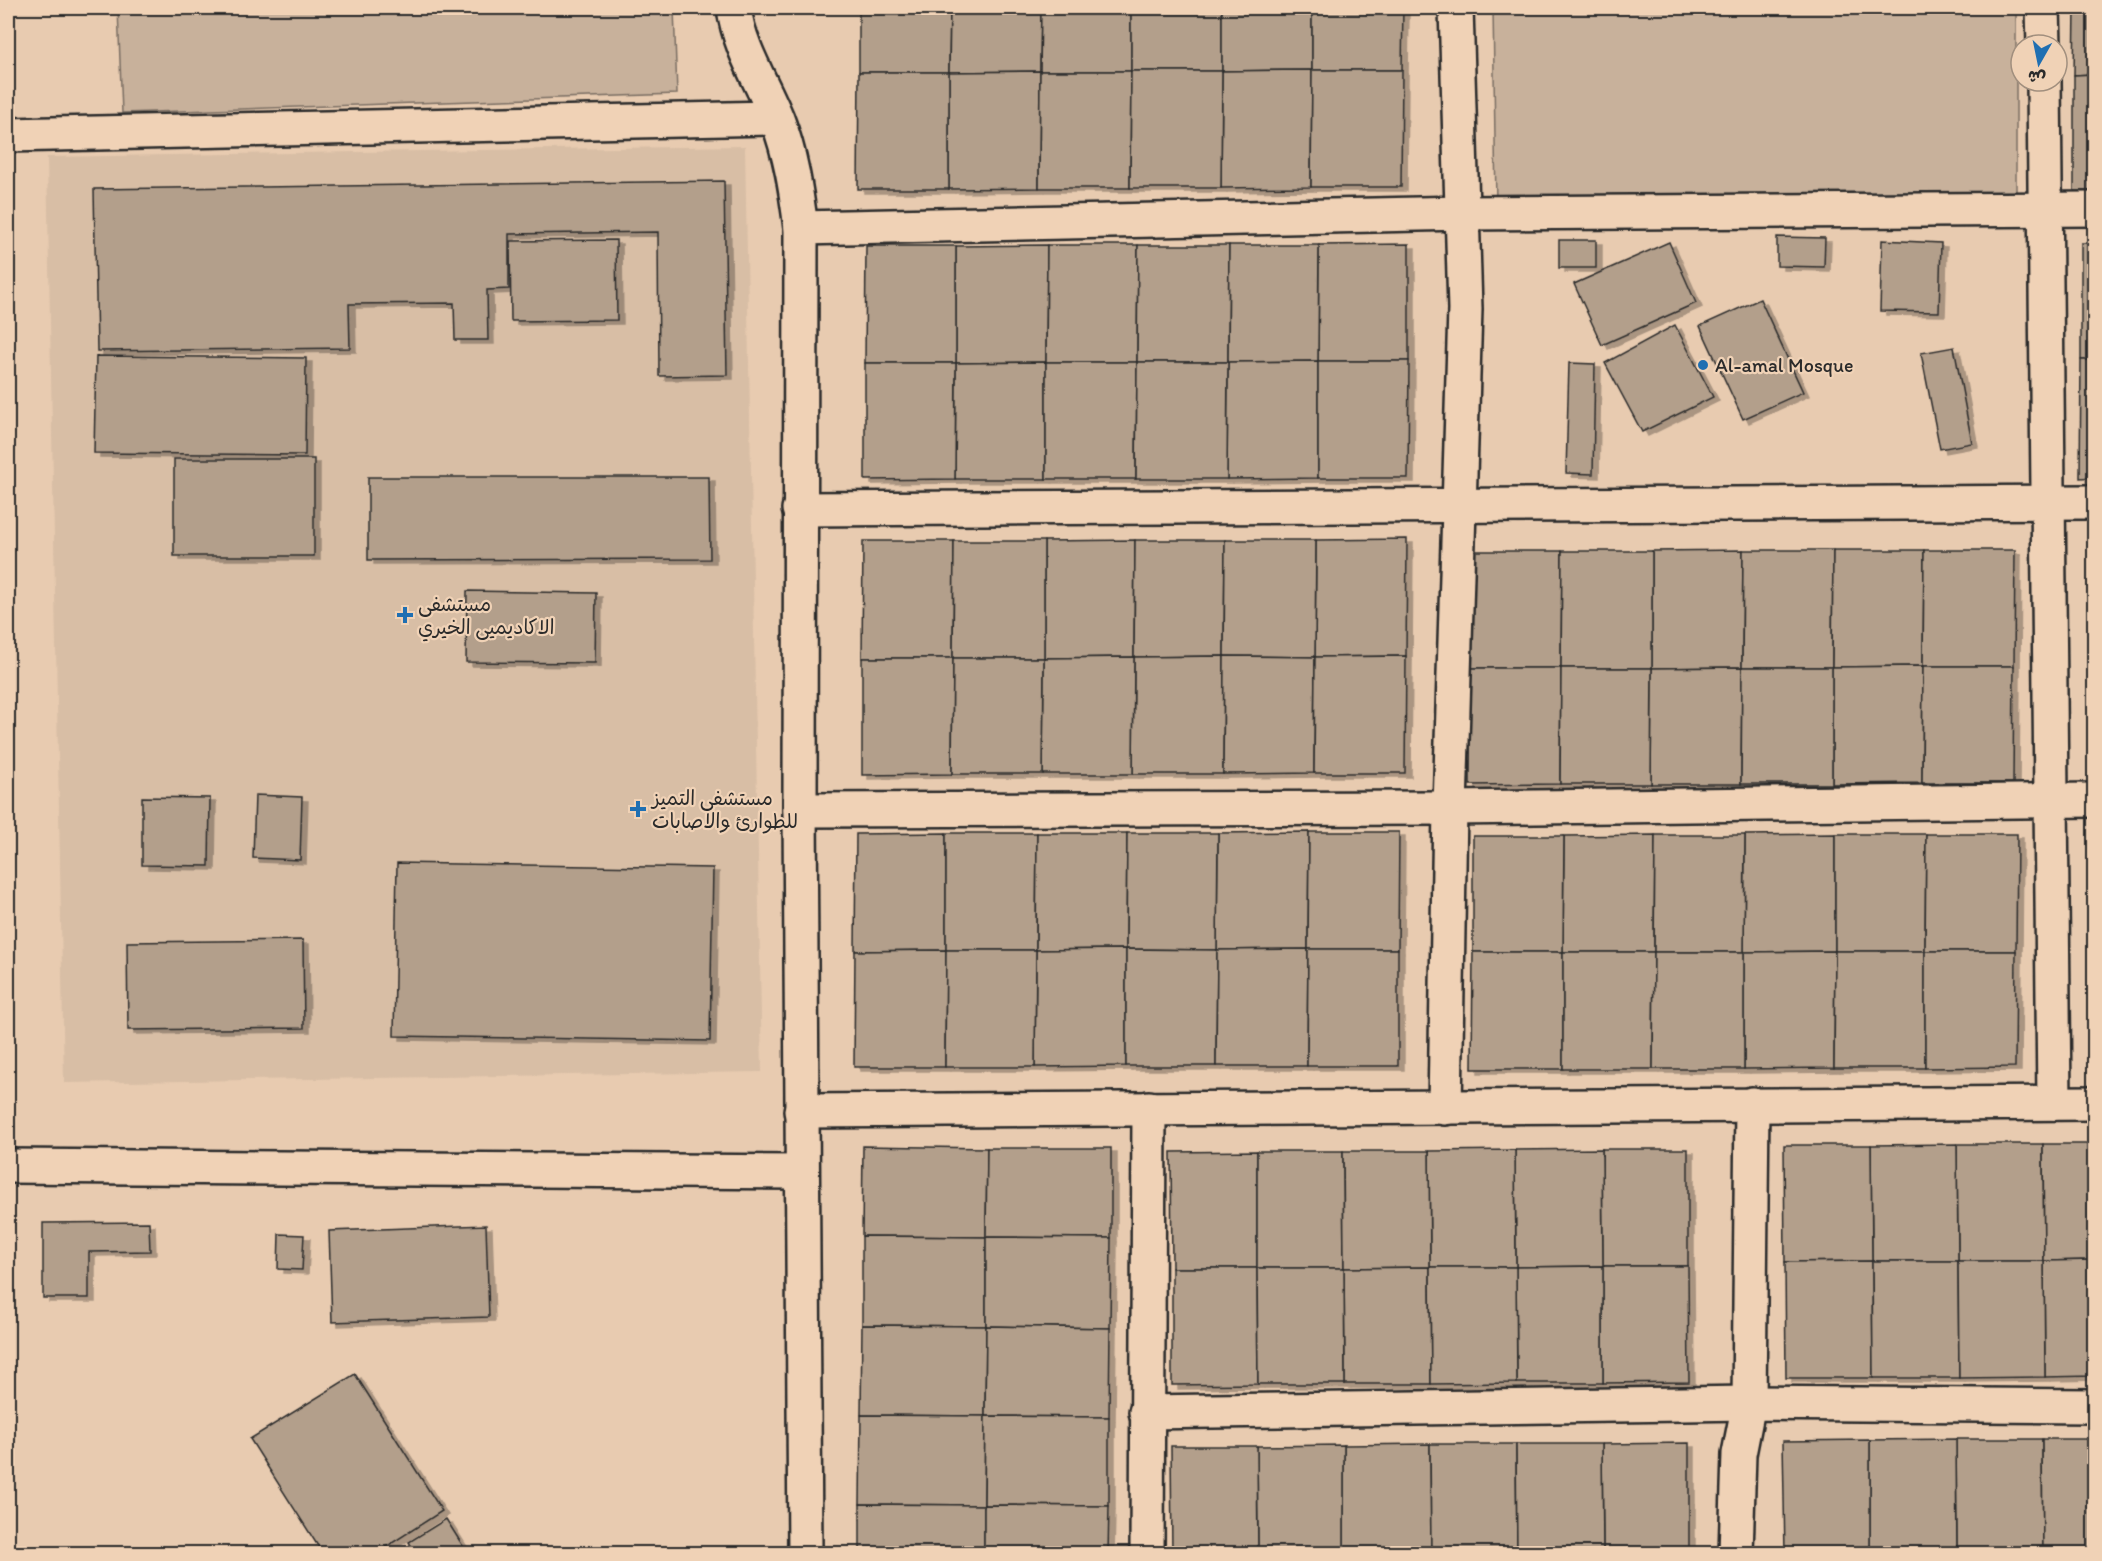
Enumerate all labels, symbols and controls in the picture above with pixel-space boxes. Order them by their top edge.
north arrow [2009,33,2069,93]
text: ش [2027,67,2047,88]
place label: Al-amal Mosque [1715,353,1854,377]
marker: Al-amal Mosque [1696,358,1710,372]
place label: مستشفى الاكاديميى الخيري [418,592,555,642]
marker: مستشفى الاكاديميى الخيري [396,606,414,624]
place label: مستشفى التميز للطوارئ والاصابات [650,786,798,834]
marker: مستشفى التميز للطوارئ والاصابات [629,800,647,818]

